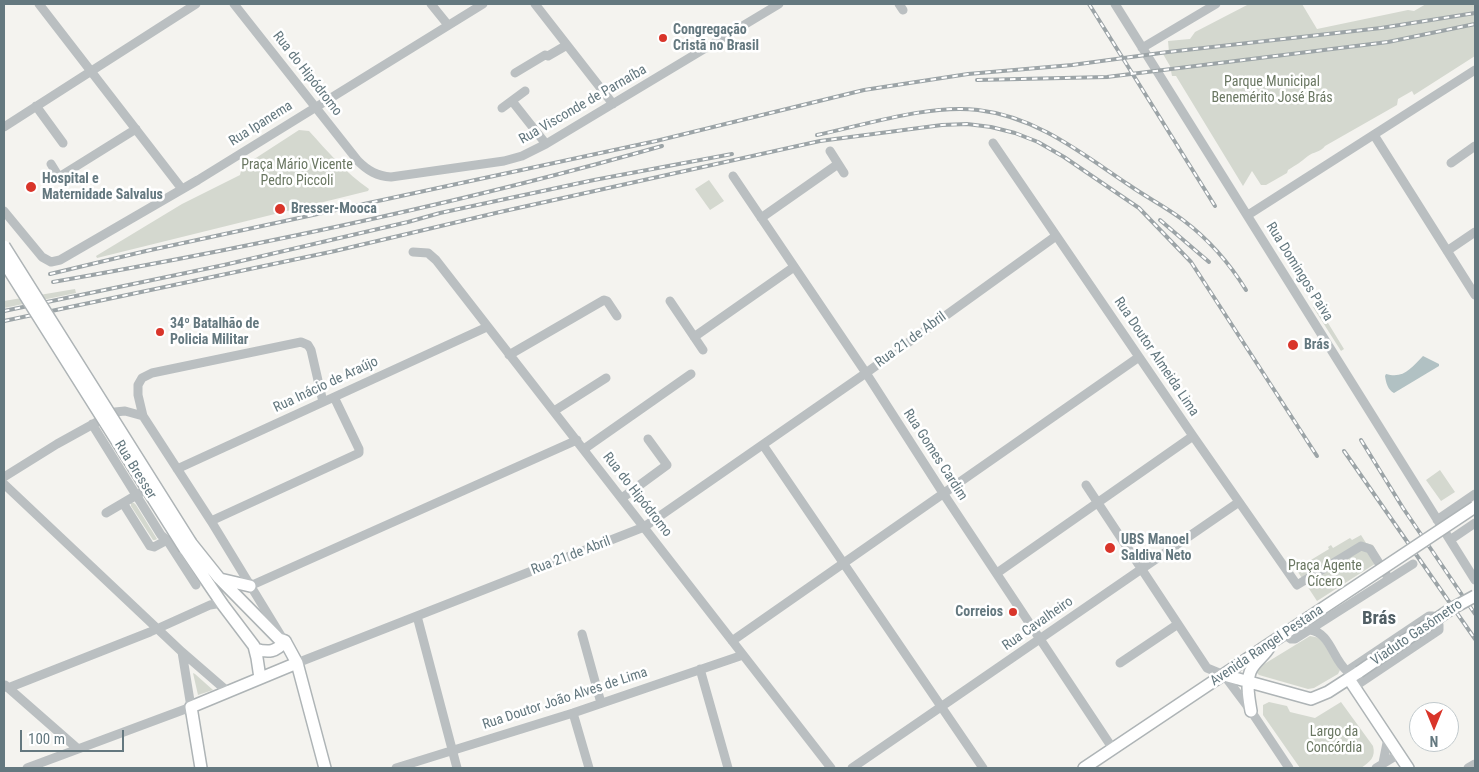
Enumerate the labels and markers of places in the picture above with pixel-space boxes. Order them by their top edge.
place label: Congregação Cristã no Brasil [673,22,759,54]
marker: Congregação Cristã no Brasil [657,32,669,44]
place label: Hospital e Maternidade Salvalus [42,171,163,203]
marker: Hospital e Maternidade Salvalus [24,180,38,194]
place label: Bresser-Mooca [291,201,377,217]
marker: Bresser-Mooca [273,202,287,216]
place label: 34º Batalhão de Policia Militar [170,316,259,348]
marker: 34º Batalhão de Policia Militar [154,326,166,338]
place label: Brás [1304,337,1329,353]
marker: Brás [1286,338,1300,352]
place label: UBS Manoel Saldiva Neto [1121,532,1191,564]
marker: UBS Manoel Saldiva Neto [1103,541,1117,555]
place label: Correios [955,604,1003,620]
marker: Correios [1007,606,1019,618]

